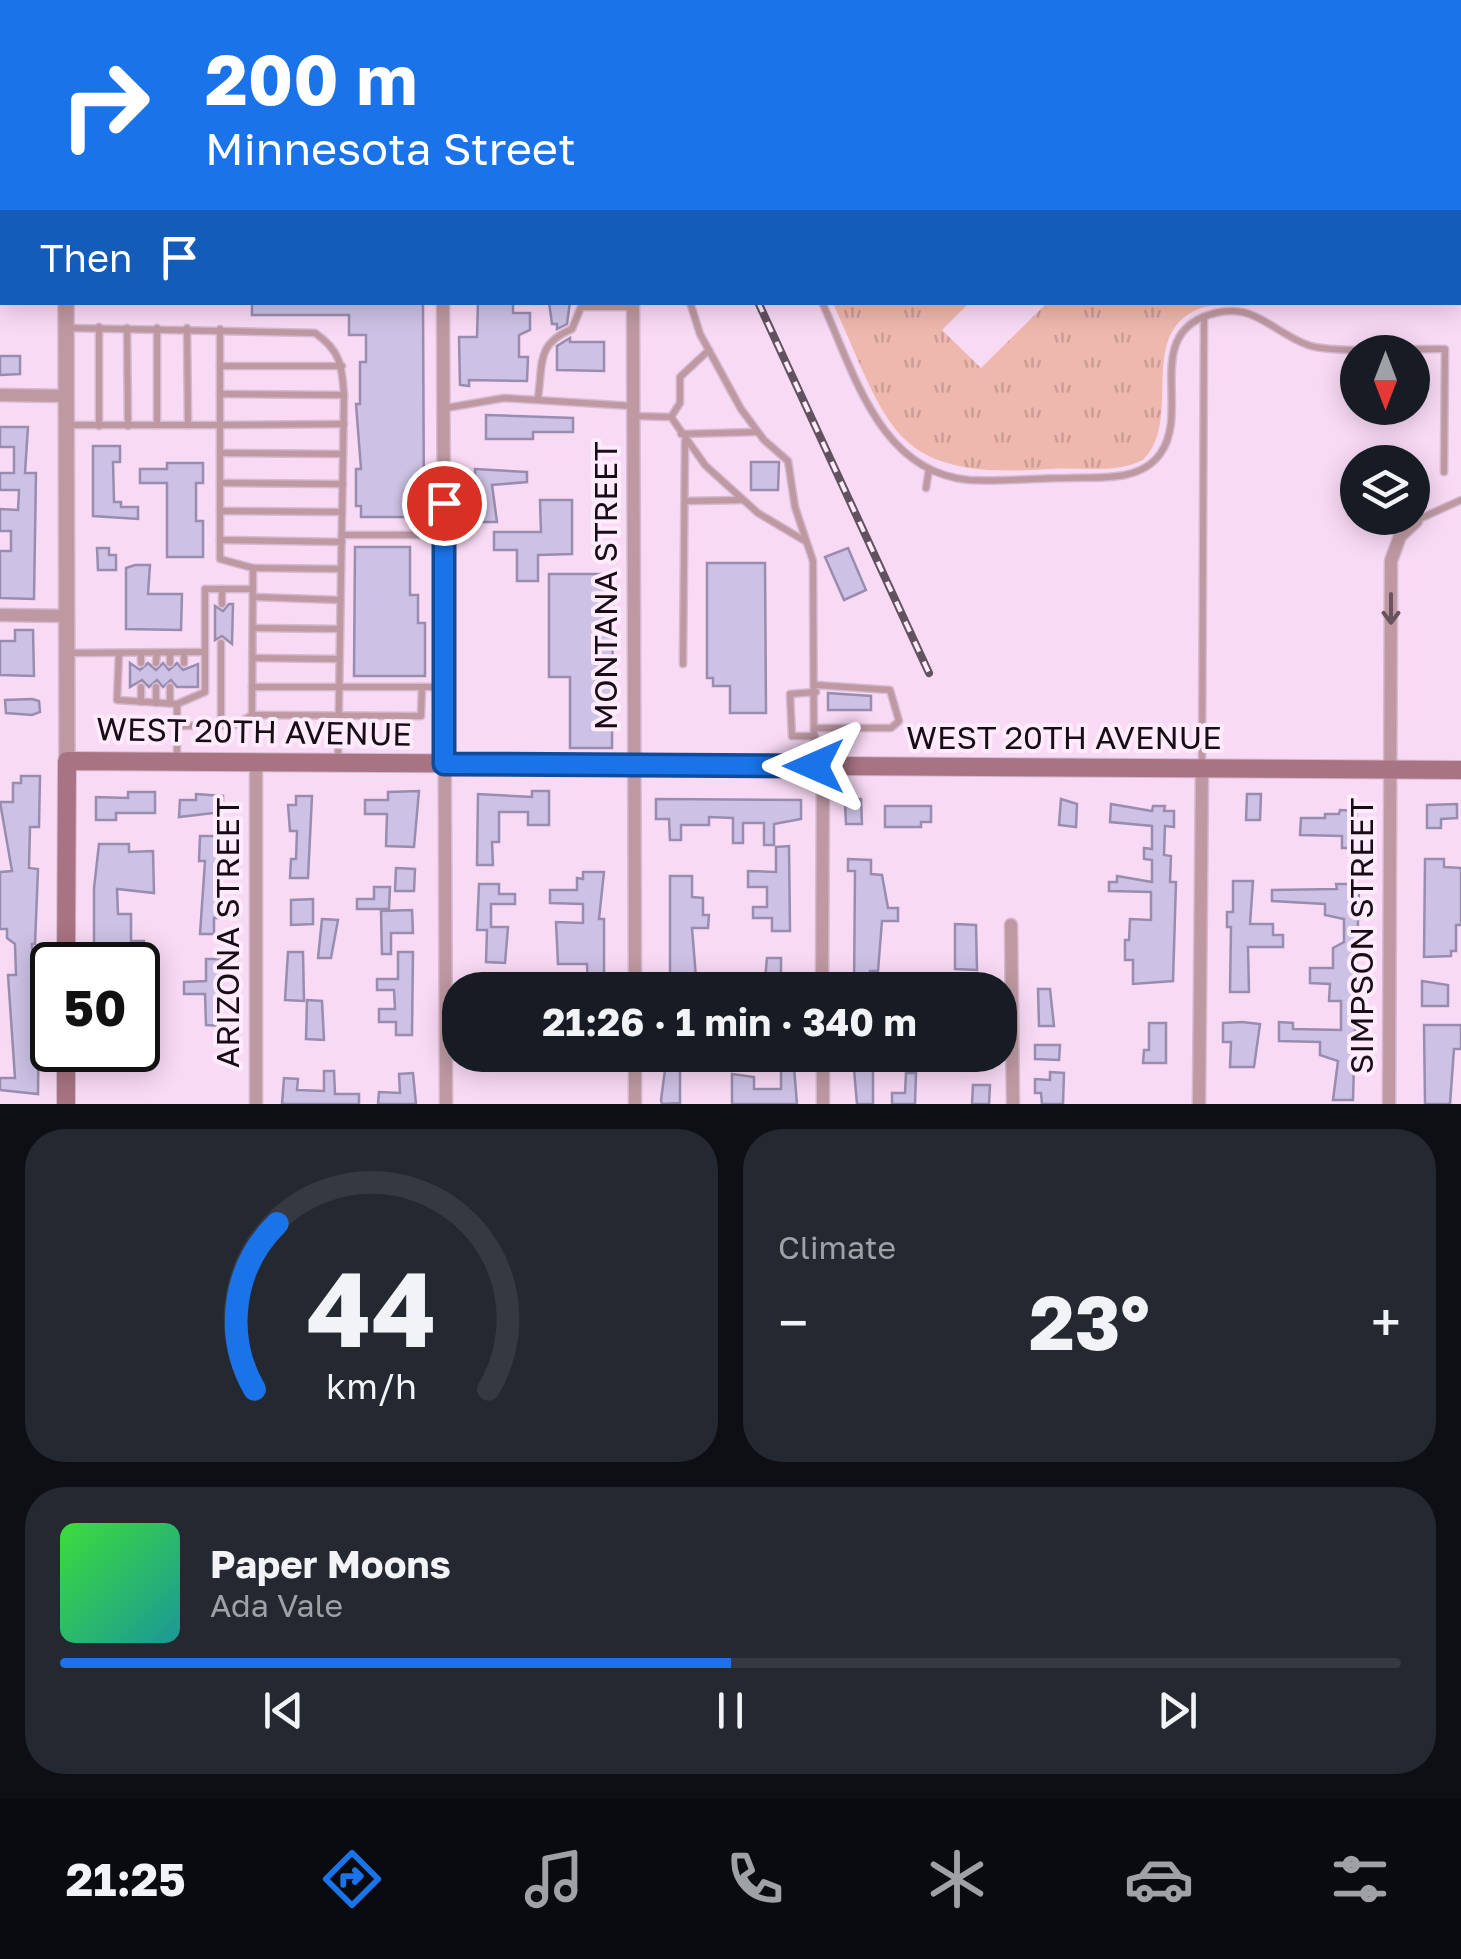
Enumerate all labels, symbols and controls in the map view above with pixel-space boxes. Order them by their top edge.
text: 200 m [205,36,417,120]
icon: right [40,40,170,170]
text: Minnesota Street [205,121,576,175]
icon: arrive [152,230,207,285]
text: Then [40,235,132,280]
north arrow [1340,335,1430,425]
map controls [1340,335,1430,535]
street label: MONTANA STREET [586,441,624,730]
button: layers [1340,445,1430,535]
pin [402,461,487,546]
icon: arrive [417,476,472,531]
one-way arrow [1382,592,1400,625]
street label: WEST 20TH AVENUE [96,709,412,753]
position arrow [762,714,866,818]
street label: WEST 20TH AVENUE [906,718,1222,756]
street label: ARIZONA STREET [208,798,246,1068]
street label: SIMPSON STREET [1342,798,1380,1074]
speed limit sign: 50 [30,942,160,1072]
text: 21:26 · 1 min · 340 m [542,999,917,1044]
text: Climate [778,1228,896,1266]
text: 44 [306,1245,437,1370]
text: 23° [1029,1276,1150,1367]
text: − [778,1289,808,1355]
text: + [1371,1289,1401,1355]
text: km/h [326,1364,417,1407]
text: Paper Moons [210,1541,451,1586]
text: Ada Vale [210,1586,343,1624]
icon: previous [256,1683,311,1738]
icon: pause [703,1683,758,1738]
icon: next [1150,1683,1205,1738]
icon: directions [317,1844,387,1914]
icon: music [519,1844,589,1914]
icon: phone [720,1844,790,1914]
icon: climate [922,1844,992,1914]
icon: car [1124,1844,1194,1914]
icon: filters [1325,1844,1395,1914]
text: 21:25 [66,1852,186,1906]

